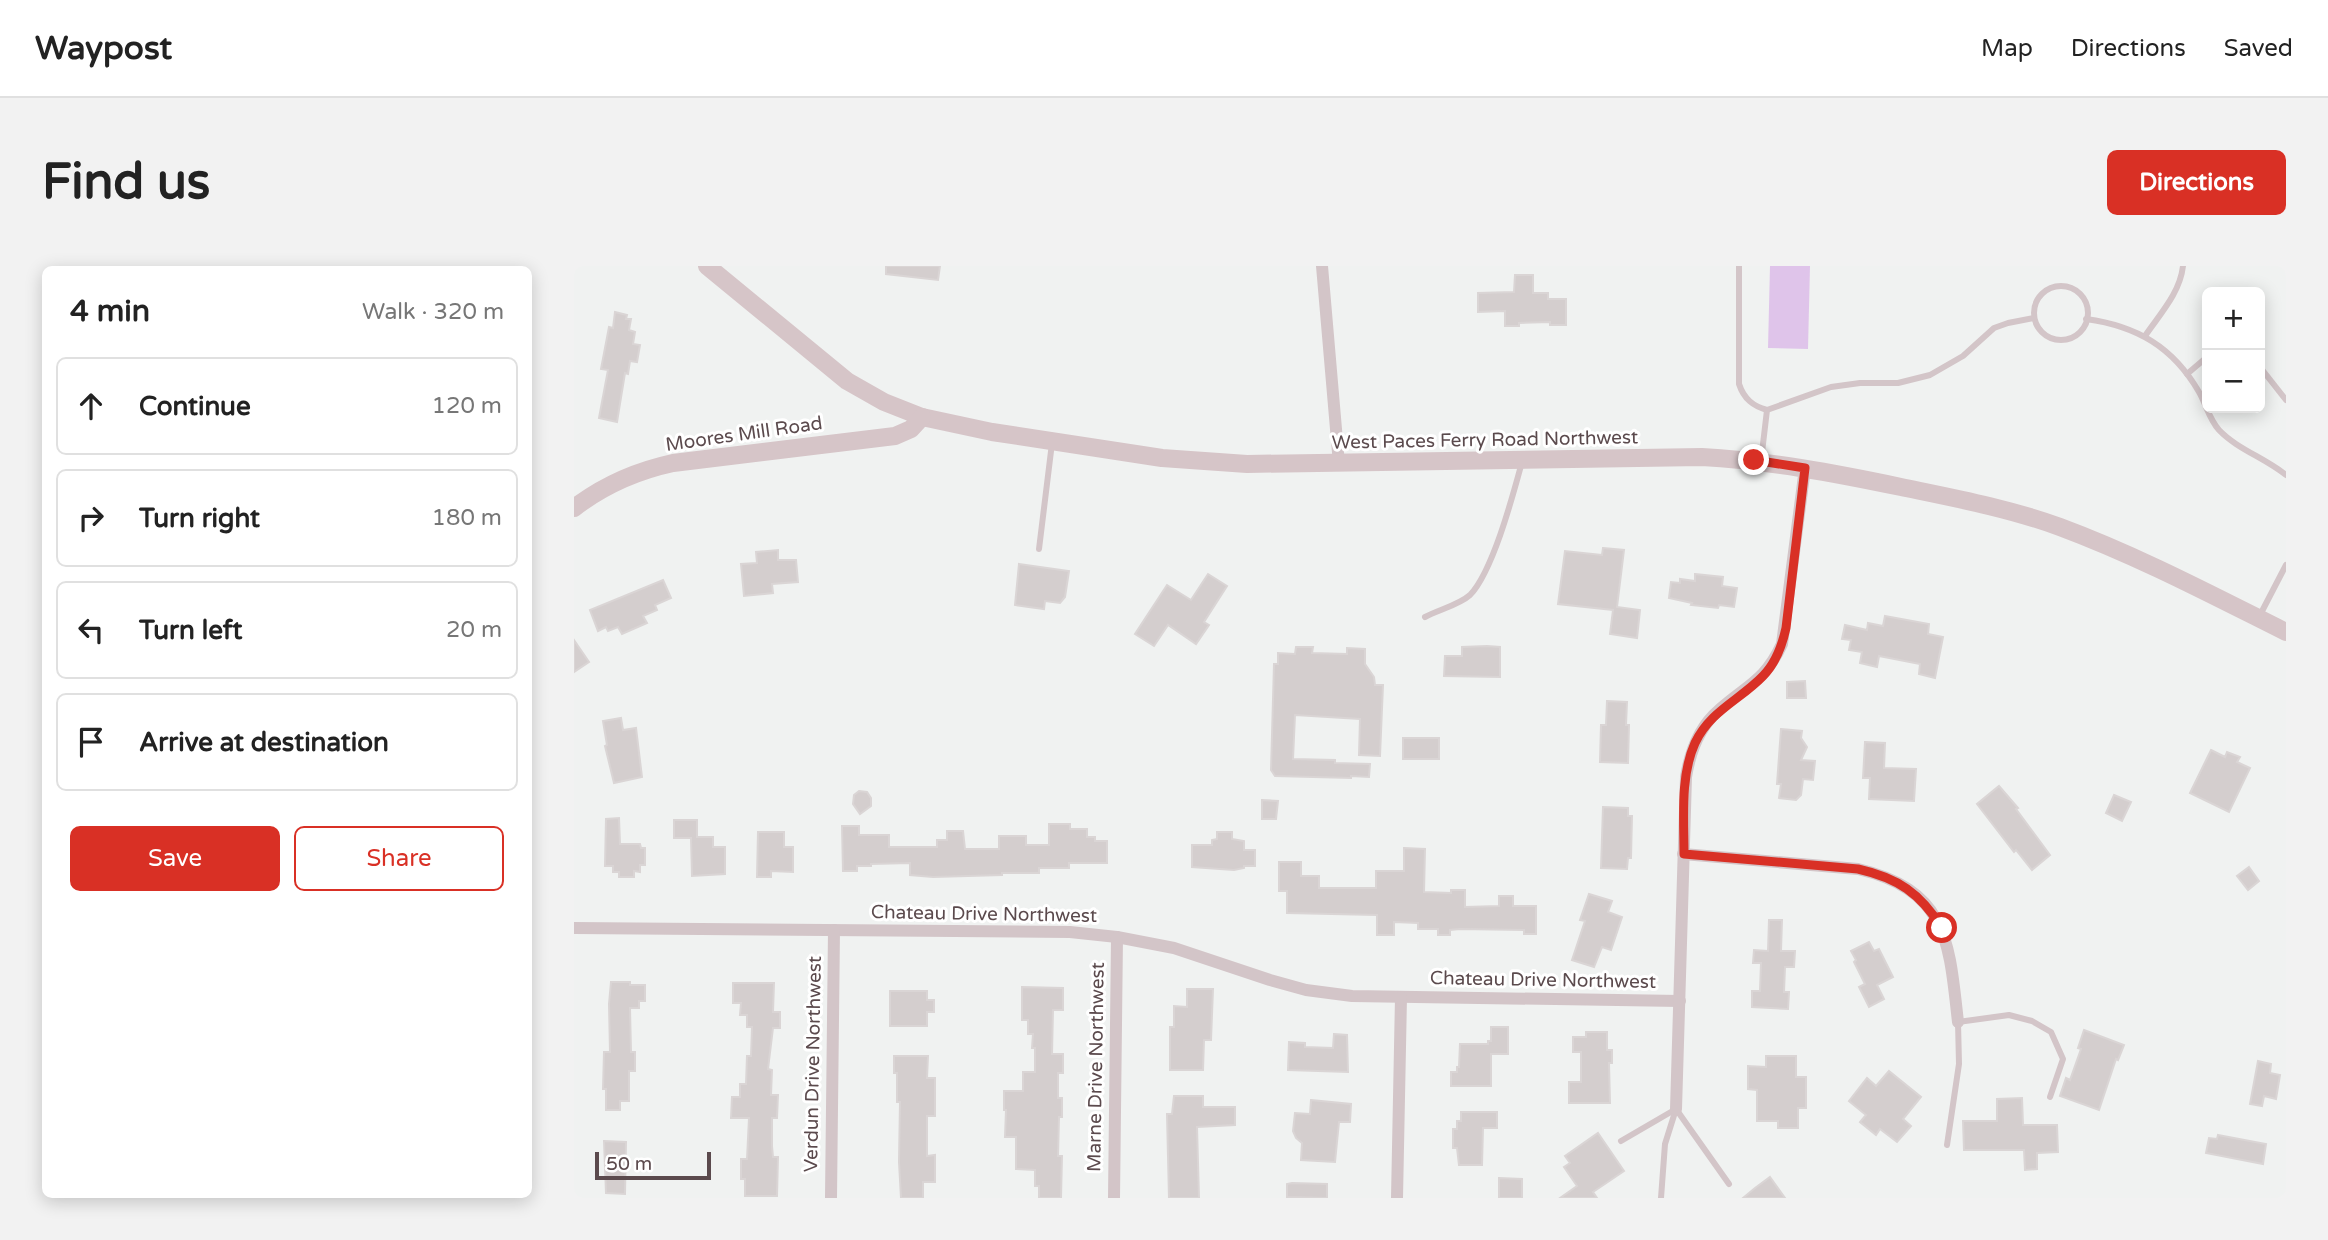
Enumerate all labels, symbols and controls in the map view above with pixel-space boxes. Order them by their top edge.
text: Waypost [35,29,172,68]
text: Map [1981,34,2033,63]
text: Directions [2071,34,2186,63]
text: Saved [2224,34,2293,63]
button: Directions [2107,150,2286,215]
text: Find us [42,153,210,212]
map controls [2202,287,2265,413]
button: + [2202,287,2265,350]
text: 4 min [70,293,150,330]
text: Walk · 320 m [362,298,504,326]
button: − [2202,350,2265,413]
icon: ahead [72,387,110,425]
text: Continue [139,391,251,422]
text: 120 m [432,392,502,420]
street label: Moores Mill Road [664,412,824,456]
street label: West Paces Ferry Road Northwest [1332,426,1638,454]
route end [1738,444,1769,475]
icon: right [72,499,110,537]
text: Turn right [139,503,260,534]
text: 180 m [432,504,502,532]
icon: left [72,611,110,649]
text: Turn left [139,615,242,646]
text: 20 m [446,616,502,644]
icon: arrive [72,723,110,761]
text: Arrive at destination [139,727,389,758]
button: Save [70,826,280,891]
button: Share [294,826,504,891]
street label: Chateau Drive Northwest [871,901,1097,927]
route start [1926,912,1957,943]
street label: Verdun Drive Northwest [800,956,826,1172]
street label: Marne Drive Northwest [1083,962,1109,1172]
street label: Chateau Drive Northwest [1430,967,1656,993]
scale bar [595,1149,710,1181]
text: 50 m [606,1153,652,1175]

